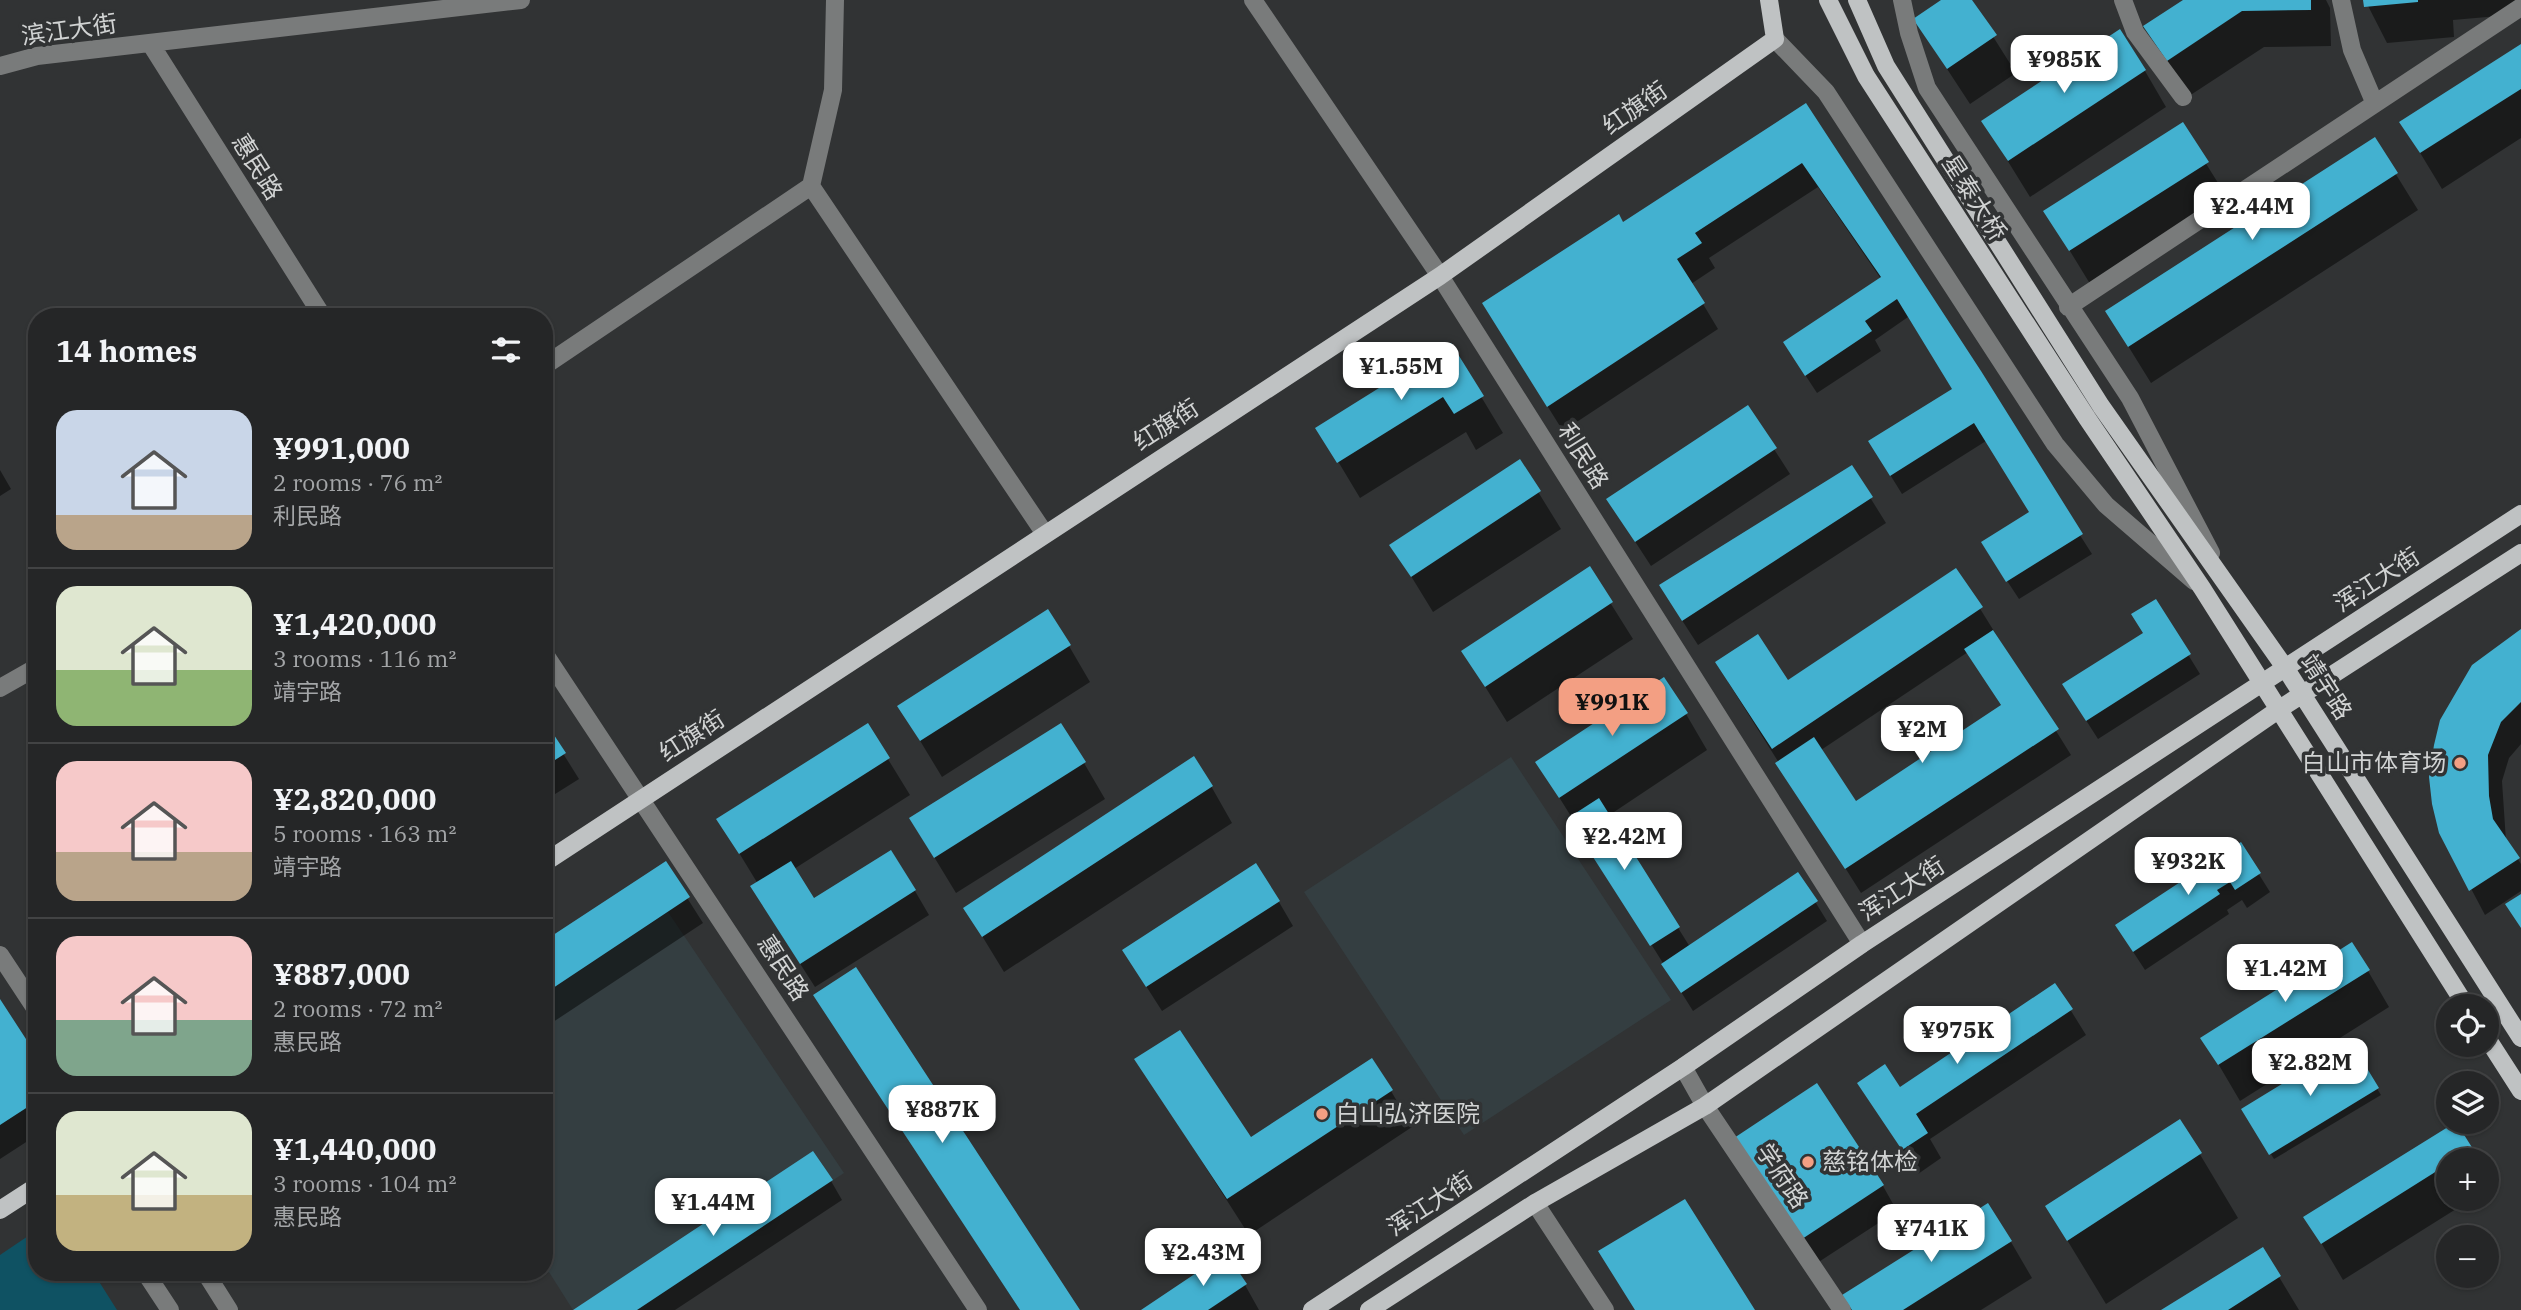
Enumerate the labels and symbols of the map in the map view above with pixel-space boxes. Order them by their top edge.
street label: 滨江大街 [19,6,119,52]
pin: ¥985K [2015,36,2113,95]
street label: 红旗街 [1596,73,1673,141]
street label: 惠民路 [225,127,290,205]
street label: 星泰大桥 [1935,148,2014,246]
pin: ¥2.44M [2195,182,2309,242]
pin: ¥1.55M [1344,342,1458,402]
street label: 红旗街 [1127,391,1204,457]
street label: 利民路 [1551,416,1616,494]
street label: 浑江大街 [2327,540,2425,619]
street label: 靖宇路 [2294,648,2360,725]
pin: ¥991K [1563,678,1661,738]
street label: 红旗街 [653,702,730,768]
pin: ¥2M [1888,706,1956,765]
place label: 白山市体育场 [2302,746,2446,778]
marker: 白山市体育场 [2452,755,2468,771]
pin: ¥2.42M [1567,812,1681,872]
pin: ¥932K [2139,838,2237,897]
street label: 浑江大街 [1852,849,1950,928]
street label: 惠民路 [751,929,817,1006]
pin: ¥1.42M [2228,944,2342,1004]
pin: ¥975K [1908,1006,2006,1066]
pin: ¥2.82M [2253,1038,2367,1098]
pin: ¥887K [893,1086,991,1145]
place label: 白山弘济医院 [1336,1097,1480,1129]
marker: 白山弘济医院 [1314,1106,1330,1122]
street label: 学府路 [1749,1137,1816,1214]
place label: 慈铭体检 [1822,1145,1918,1177]
marker: 慈铭体检 [1800,1154,1816,1170]
street label: 浑江大街 [1380,1164,1478,1243]
pin: ¥1.44M [656,1178,770,1238]
pin: ¥741K [1882,1204,1980,1264]
pin: ¥2.43M [1146,1228,1260,1288]

